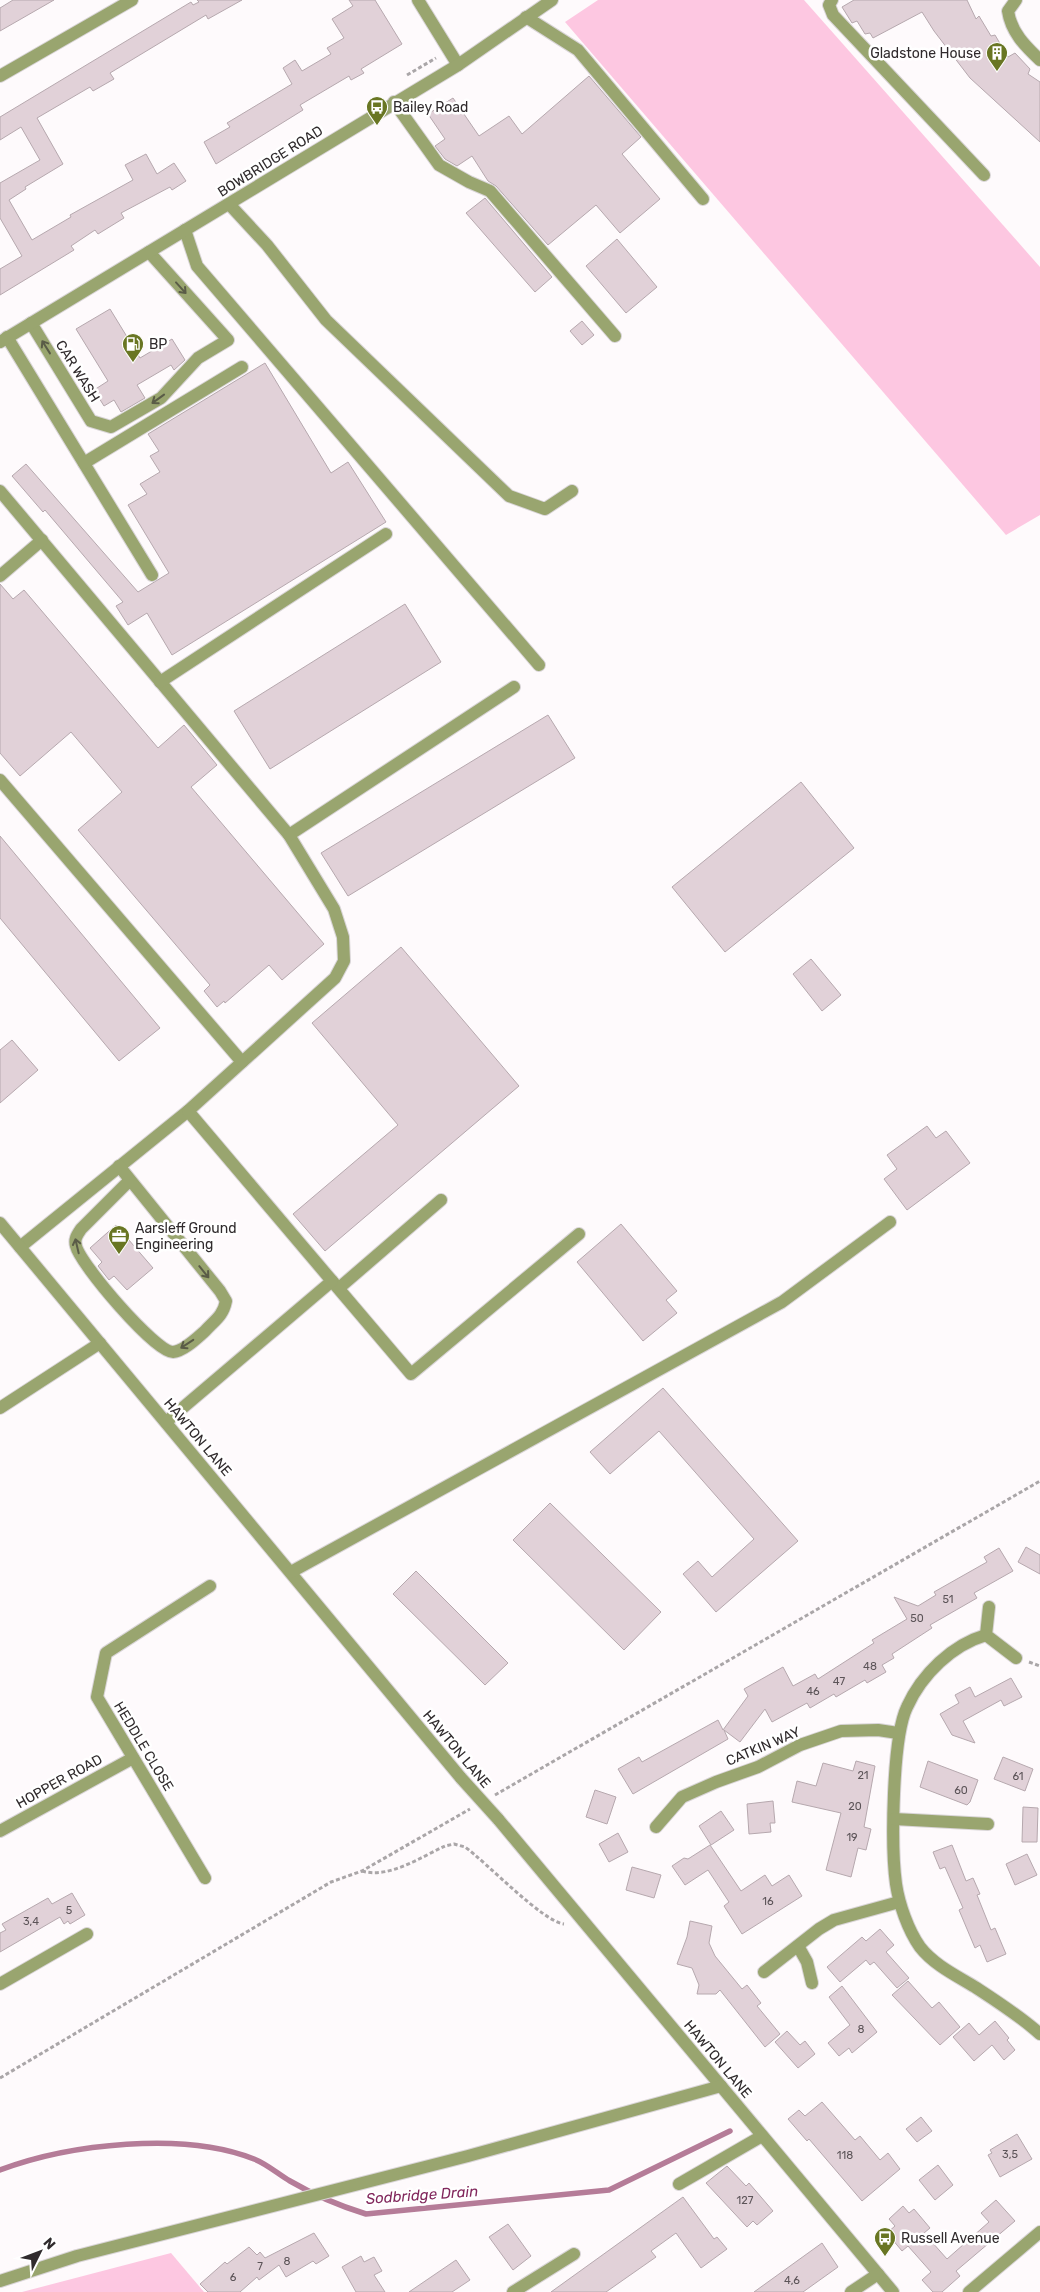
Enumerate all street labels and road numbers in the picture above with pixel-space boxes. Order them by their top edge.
street label: BOWBRIDGE ROAD [215,122,326,201]
street label: CAR WASH [52,337,103,405]
street label: HAWTON LANE [160,1395,235,1480]
street label: HEDDLE CLOSE [110,1698,177,1794]
street label: HAWTON LANE [419,1707,494,1792]
street label: CATKIN WAY [723,1723,803,1770]
street label: HOPPER ROAD [13,1751,105,1812]
street label: HAWTON LANE [680,2017,755,2102]

